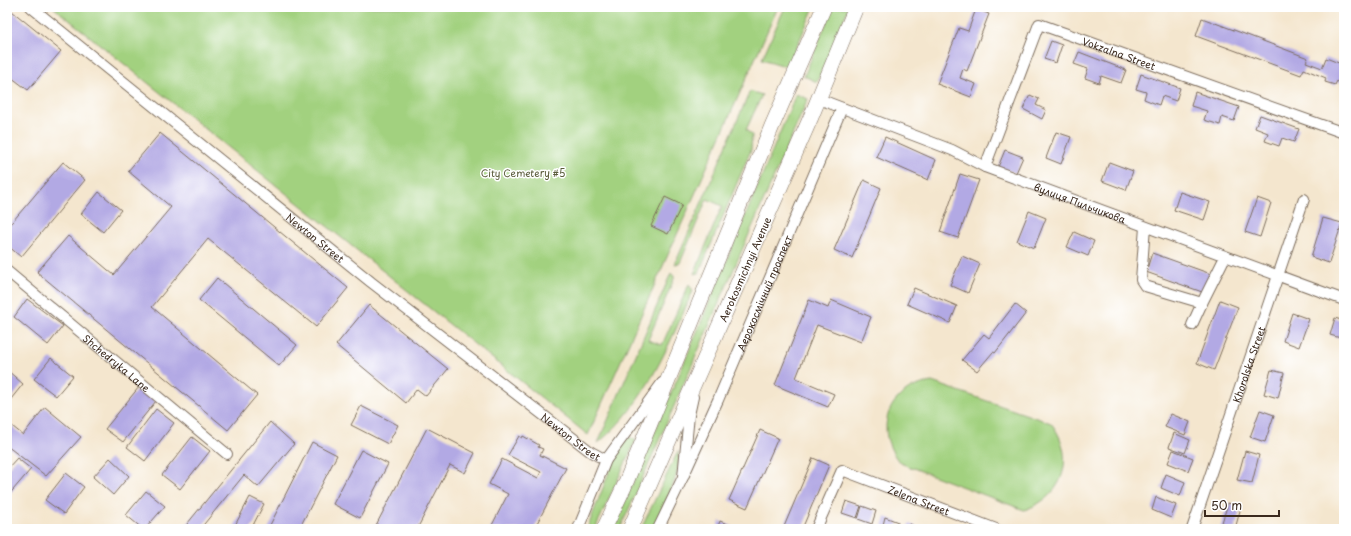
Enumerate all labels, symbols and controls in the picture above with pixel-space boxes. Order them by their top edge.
street label: Vokzalna Street [1081,33,1158,73]
park label: City Cemetery #5 [481,165,565,181]
street label: вулиця Пильчикова [1032,178,1129,226]
street label: Newton Street [283,209,348,265]
street label: Aerokosmichnyi Avenue [715,214,774,324]
street label: Аерокосмічний проспект [732,233,795,353]
street label: Khorolska Street [1228,324,1268,404]
street label: Shchedryka Lane [80,330,154,395]
street label: Newton Street [538,409,604,463]
street label: Zelena Street [886,481,952,518]
scale bar [1205,492,1279,518]
text: 50 m [1211,496,1242,514]

